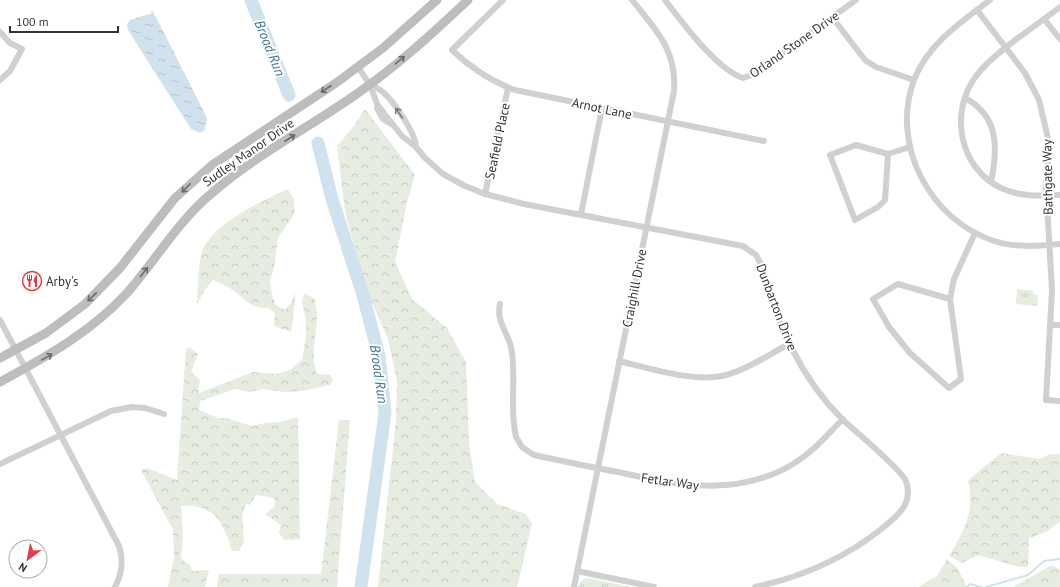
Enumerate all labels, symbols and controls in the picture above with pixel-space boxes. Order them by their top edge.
street label: Orland Stone Drive [746,7,842,82]
scale bar [10,8,118,34]
text: 100 m [16,14,49,29]
water label: Broad Run [251,17,289,79]
one-way arrow [394,55,405,64]
one-way arrow [320,86,332,94]
street label: Arnot Lane [570,94,633,123]
street label: Seafield Place [481,101,514,181]
one-way arrow [395,108,403,119]
street label: Sudley Manor Drive [199,114,297,190]
one-way arrow [284,134,295,142]
street label: Bathgate Way [1038,139,1057,215]
one-way arrow [181,183,191,193]
street label: Craighill Drive [619,248,650,329]
street label: Dunbarton Drive [752,261,801,353]
one-way arrow [140,267,148,278]
restaurant icon: Arby's [21,270,43,292]
place label: Arby's [46,273,78,290]
one-way arrow [87,292,97,302]
water label: Broad Run [366,343,392,405]
one-way arrow [40,352,52,360]
street label: Fetlar Way [640,469,700,494]
north arrow [8,539,48,579]
text: N [16,560,29,575]

